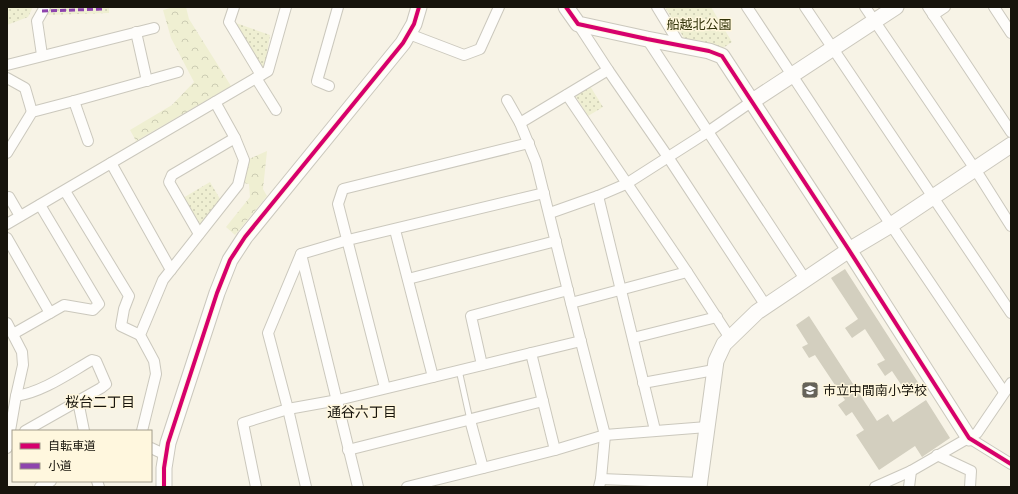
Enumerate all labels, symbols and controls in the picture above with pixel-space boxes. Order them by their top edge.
park label: 船越北公園 [666,15,732,33]
school or university icon: 市立中間南小学校 [800,380,820,400]
place label: 市立中間南小学校 [823,381,927,399]
district label: 桜台二丁目 [65,392,135,411]
district label: 通谷六丁目 [327,402,397,421]
legend [12,430,152,482]
text: 自転車道 [48,437,96,454]
text: 小道 [48,457,72,474]

